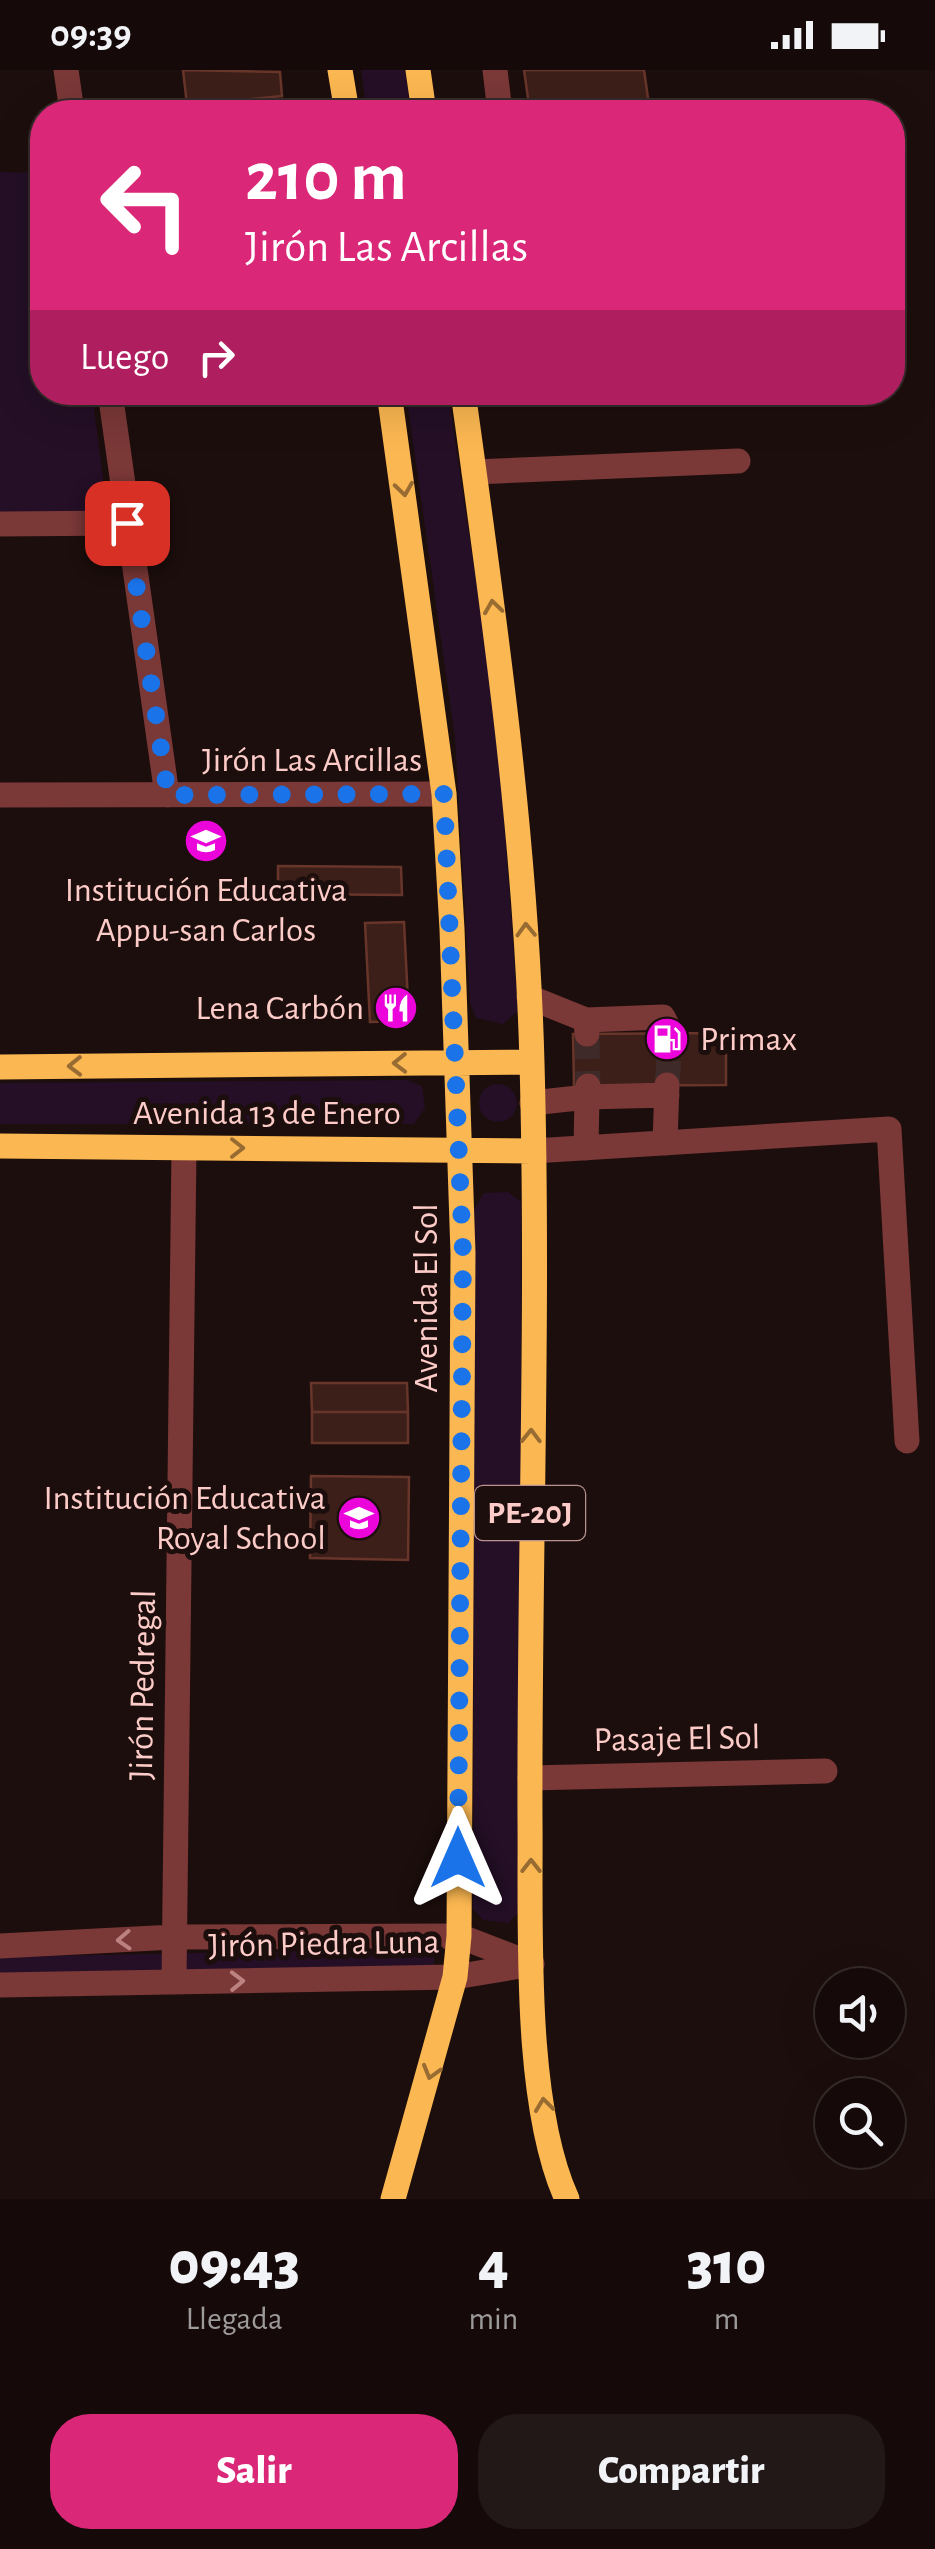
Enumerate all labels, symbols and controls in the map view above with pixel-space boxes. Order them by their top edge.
text: 09:39 [50,16,132,54]
icon: left [80,140,210,270]
text: 210 m [245,143,407,213]
text: Jirón Las Arcillas [245,225,528,270]
icon: right [189,330,244,385]
text: Luego [80,339,169,377]
pin [85,481,170,566]
one-way arrow [392,481,413,497]
icon: arrive [100,496,155,551]
one-way arrow [484,598,505,615]
street label: Jirón Las Arcillas [202,743,422,778]
school or university icon: Institución Educativa Appu-san Carlos [183,818,229,864]
place label: Institución Educativa Appu-san Carlos [65,873,347,948]
one-way arrow [516,921,537,937]
restaurant icon: Lena Carbón [373,985,419,1031]
place label: Lena Carbón [196,991,364,1026]
fuel station icon: Primax [644,1016,690,1062]
place label: Primax [700,1022,797,1057]
one-way arrow [391,1053,407,1074]
one-way arrow [66,1055,82,1077]
street label: Avenida 13 de Enero [133,1096,401,1131]
one-way arrow [230,1138,246,1159]
street label: Avenida El Sol [409,1203,444,1393]
one-way arrow [520,1428,541,1444]
place label: Institución Educativa Royal School [44,1481,326,1556]
road number: PE-20J [475,1486,585,1540]
school or university icon: Institución Educativa Royal School [336,1495,382,1541]
street label: Jirón Pedregal [124,1589,162,1781]
street label: Pasaje El Sol [593,1720,761,1758]
position arrow [406,1806,510,1910]
one-way arrow [520,1858,541,1874]
street label: Jirón Piedra Luna [208,1924,440,1964]
one-way arrow [116,1929,132,1950]
map controls [815,1968,905,2168]
button: sound [815,1968,905,2058]
one-way arrow [230,1970,246,1992]
one-way arrow [422,2062,443,2079]
button: search [815,2078,905,2168]
one-way arrow [534,2096,555,2112]
text: 09:43 [169,2235,300,2295]
text: 4 [478,2235,509,2295]
text: 310 [687,2235,766,2295]
text: Llegada [186,2303,283,2335]
text: min [468,2303,518,2335]
text: m [714,2303,739,2335]
button: Salir [50,2414,458,2529]
button: Compartir [478,2414,885,2529]

